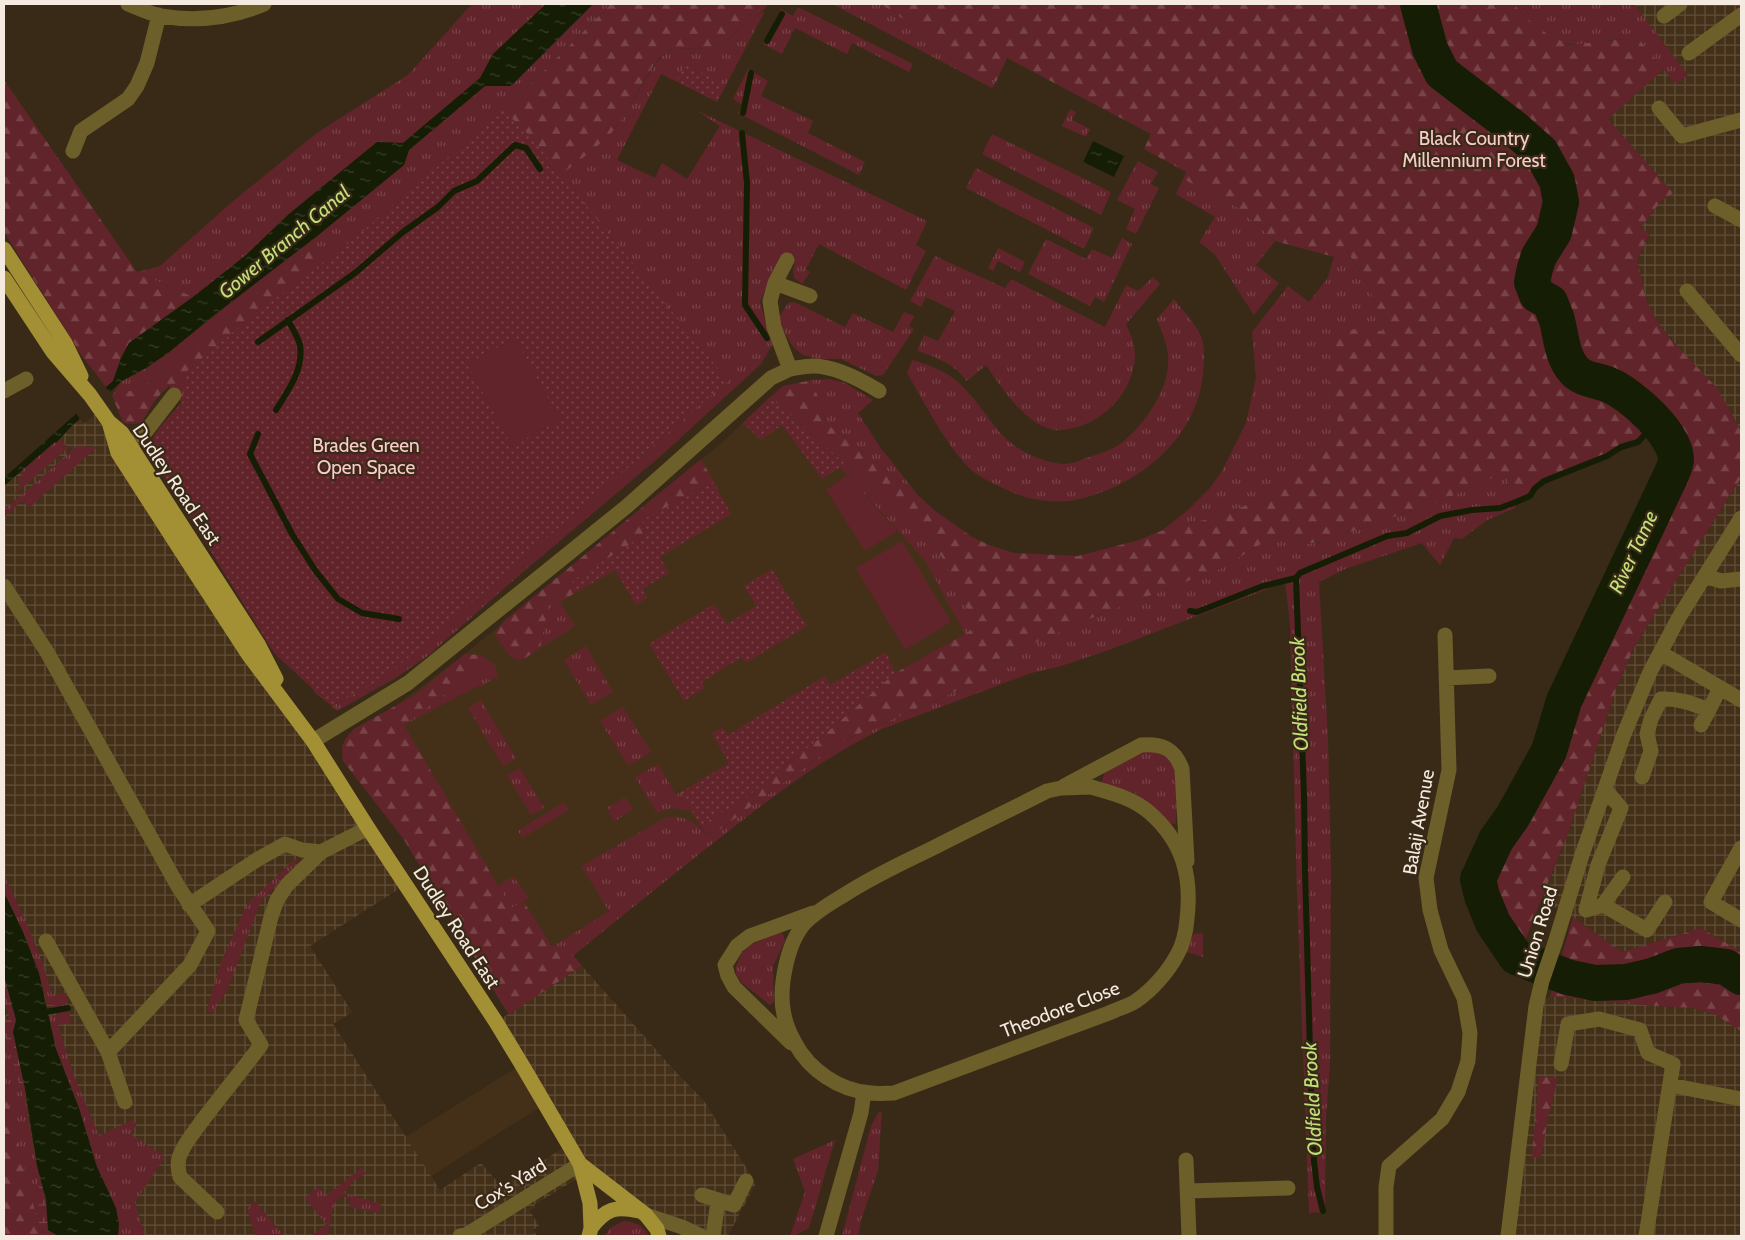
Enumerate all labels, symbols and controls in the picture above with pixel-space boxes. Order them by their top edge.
park label: Black Country Millennium Forest [1402,127,1546,172]
water label: Gower Branch Canal [214,180,355,304]
street label: Dudley Road East [127,419,226,550]
park label: Brades Green Open Space [312,434,420,479]
water label: River Tame [1603,507,1663,597]
water label: Oldfield Brook [1285,635,1313,751]
street label: Balaji Avenue [1398,767,1439,877]
street label: Dudley Road East [408,862,505,993]
street label: Union Road [1513,884,1562,981]
street label: Theodore Close [998,976,1123,1043]
water label: Oldfield Brook [1297,1040,1327,1156]
street label: Cox's Yard [470,1153,551,1216]

